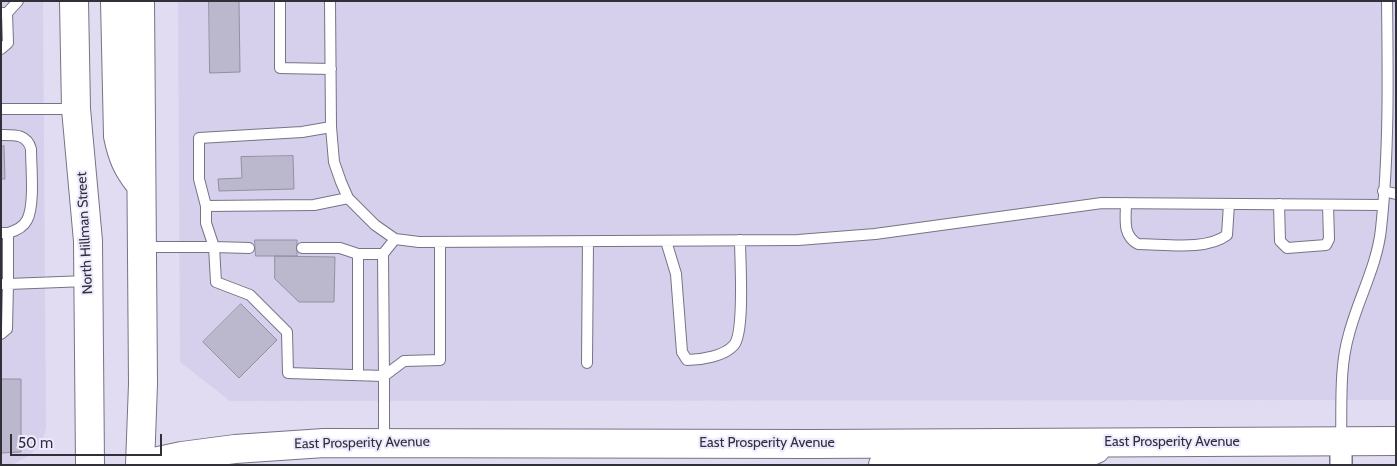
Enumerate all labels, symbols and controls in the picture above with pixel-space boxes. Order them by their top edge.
street label: North Hillman Street [73,171,97,295]
scale bar [12,424,165,456]
street label: East Prosperity Avenue [294,433,430,453]
text: 50 m [18,434,53,452]
street label: East Prosperity Avenue [1104,434,1240,450]
street label: East Prosperity Avenue [699,435,835,451]

